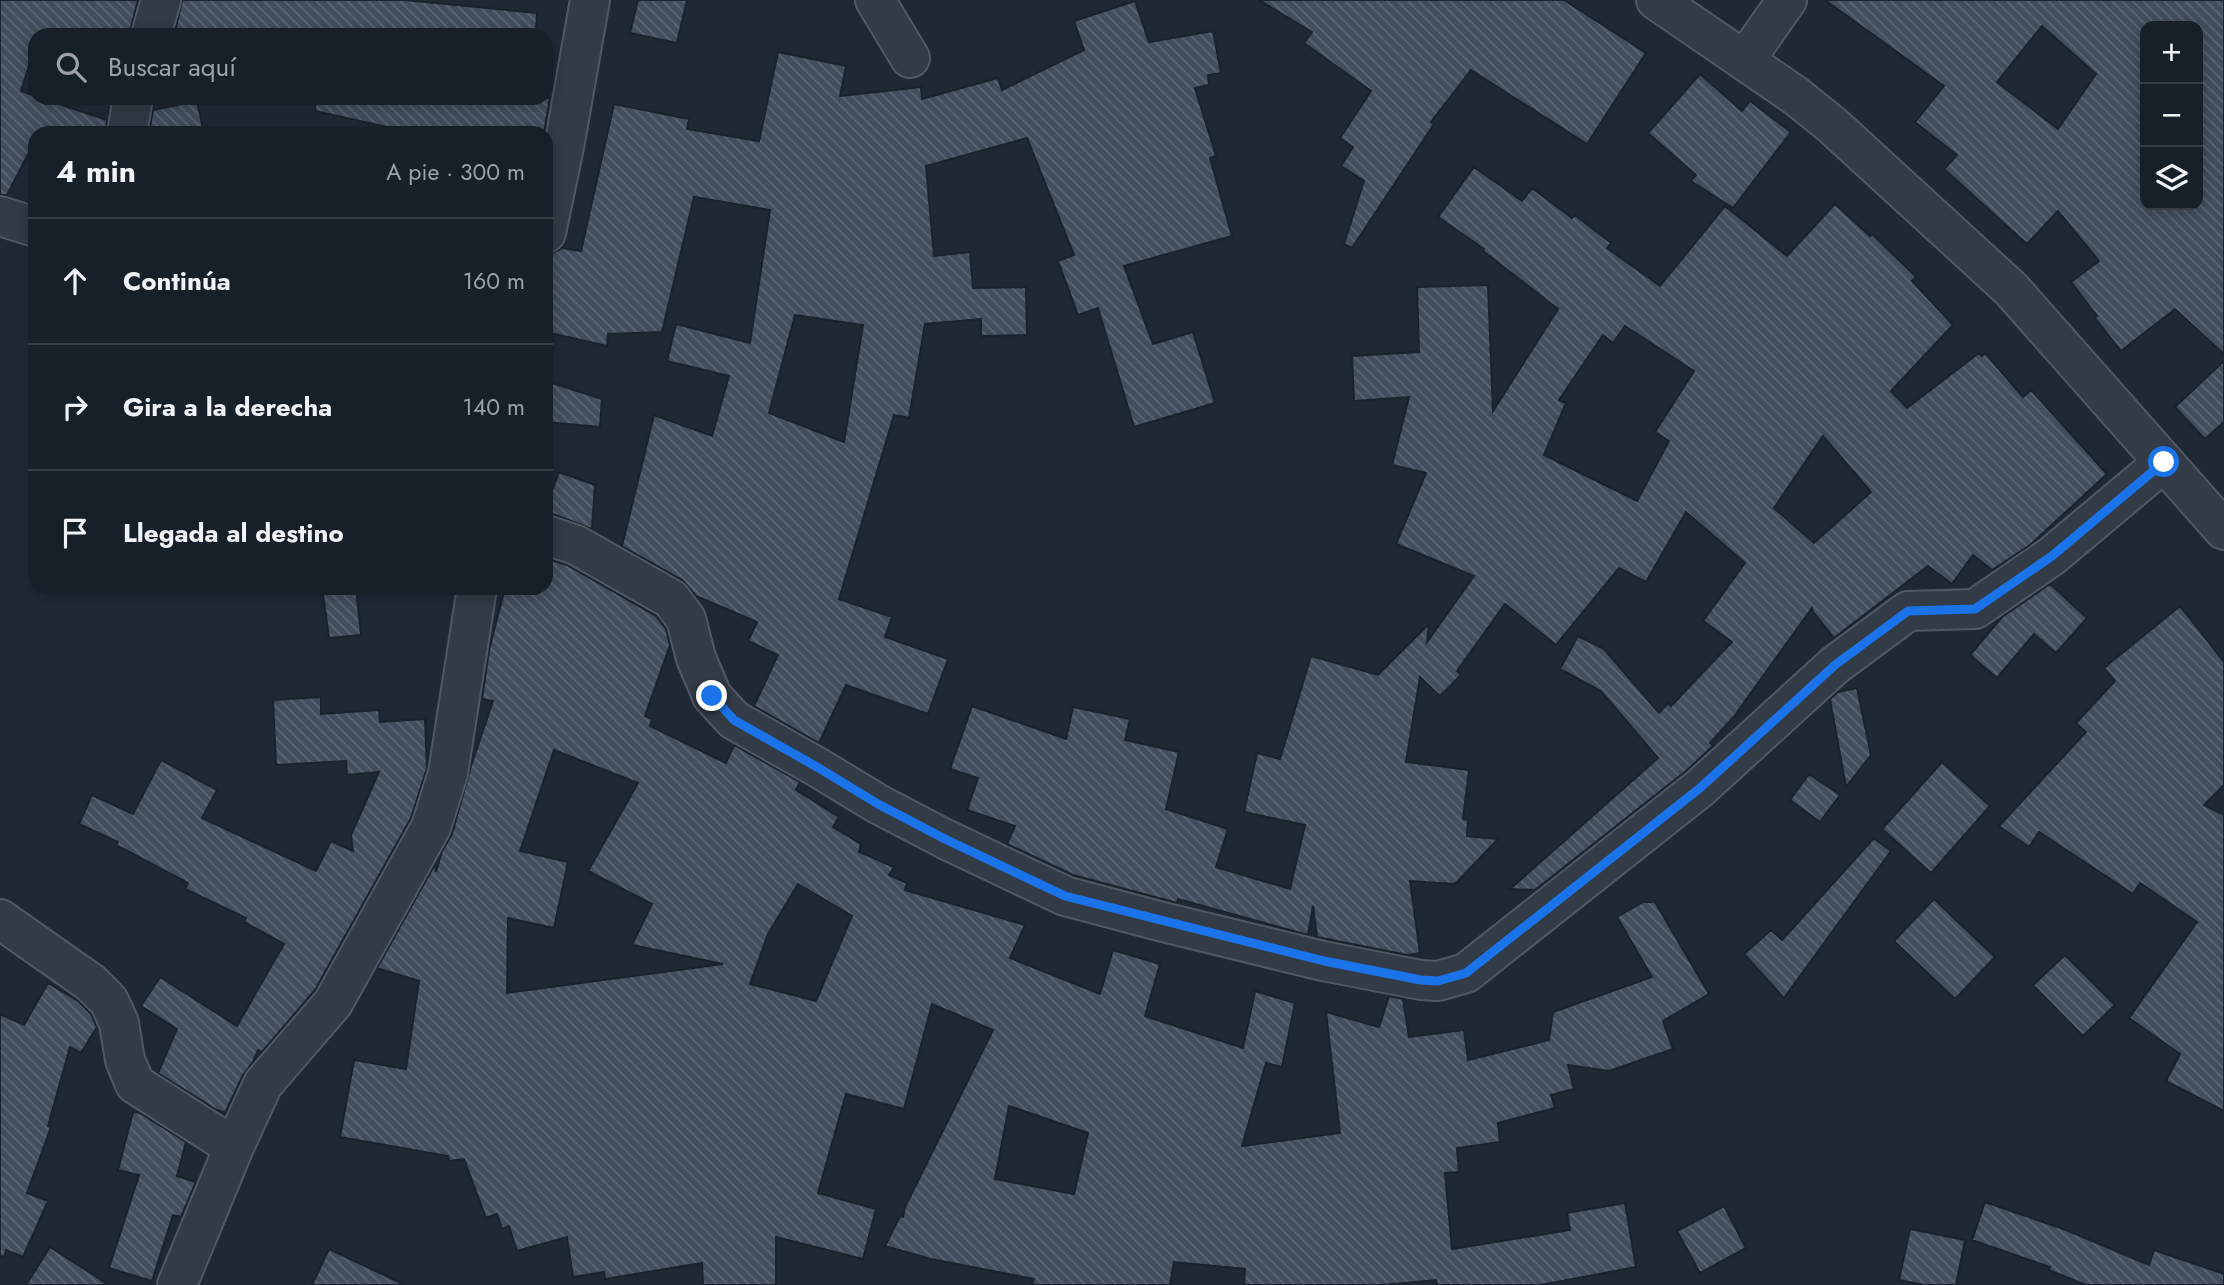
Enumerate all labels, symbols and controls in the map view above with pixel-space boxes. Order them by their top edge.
map controls [2140,21,2203,210]
button: + [2140,21,2203,84]
search box [28,28,553,105]
icon: search [52,48,90,86]
text: Buscar aquí [108,48,236,86]
button: − [2140,84,2203,147]
button: layers [2140,147,2203,210]
text: 4 min [56,150,136,193]
text: A pie · 300 m [386,155,525,189]
icon: ahead [56,262,94,300]
text: Continúa [123,262,231,300]
text: 160 m [463,264,525,298]
icon: right [56,388,94,426]
text: Gira a la derecha [123,388,332,426]
text: 140 m [463,390,525,424]
route start [2148,446,2179,477]
icon: arrive [56,514,94,552]
text: Llegada al destino [123,514,344,552]
route end [696,680,727,711]

